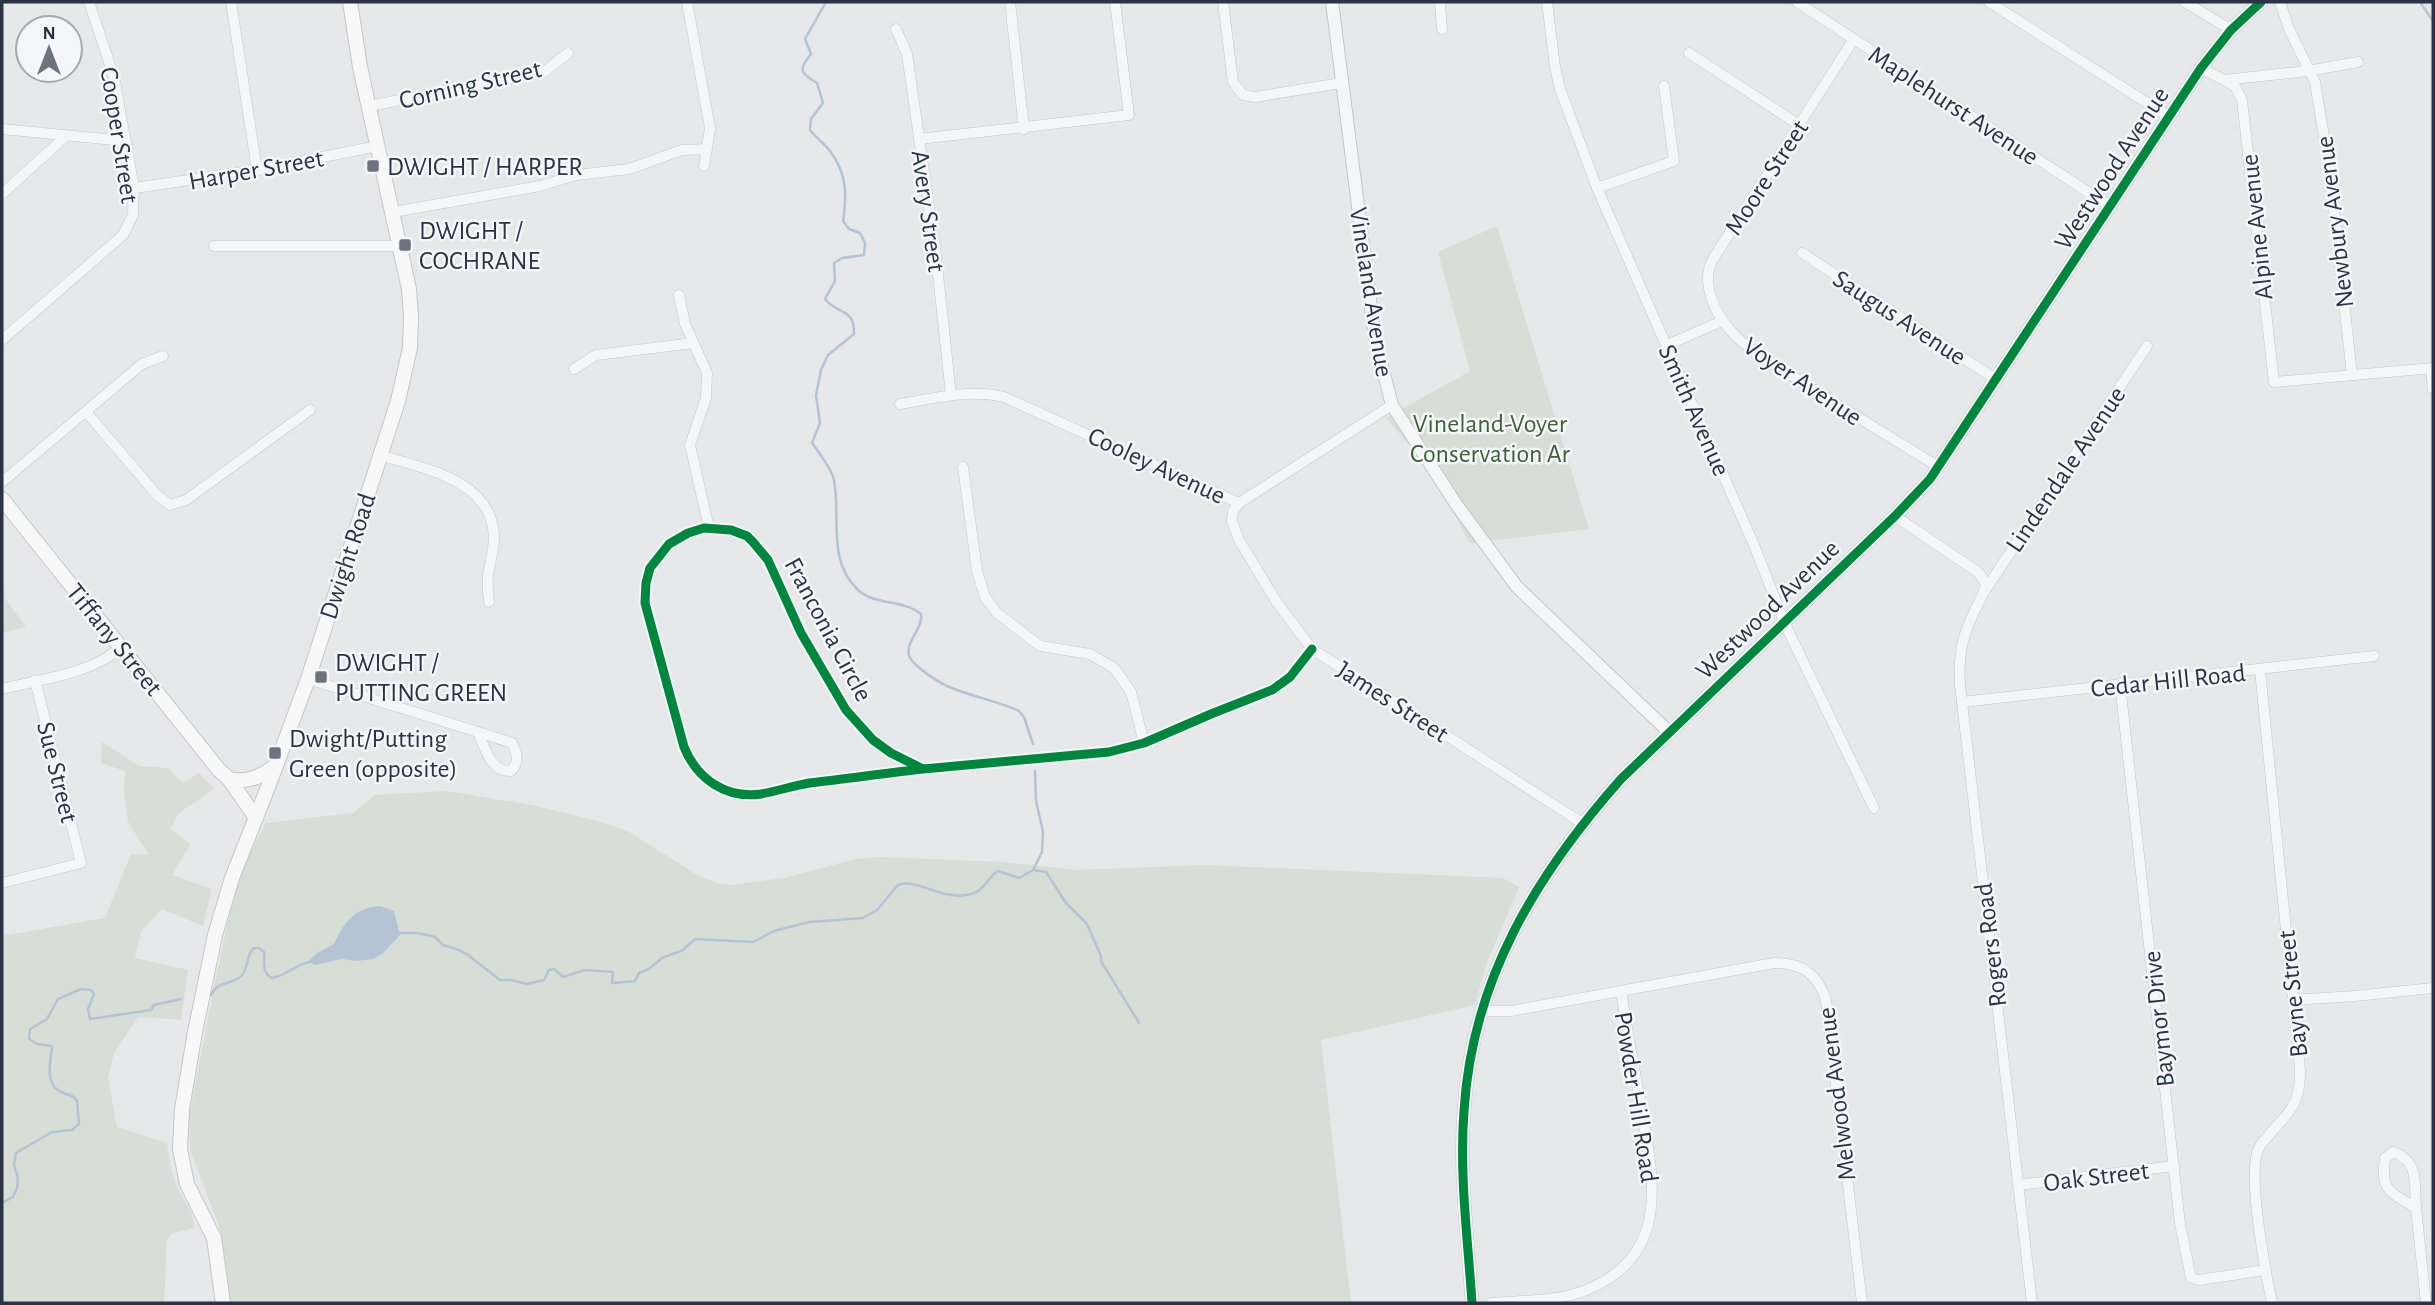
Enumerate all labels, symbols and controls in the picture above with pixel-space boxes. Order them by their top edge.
north arrow [14,14,84,84]
text: N [42,24,56,43]
street label: Maplehurst Avenue [1864,41,2043,170]
street label: Corning Street [397,56,544,114]
street label: Cooper Street [95,65,143,205]
street label: Westwood Avenue [2050,83,2174,255]
street label: Moore Street [1720,115,1813,240]
street label: Newbury Avenue [2312,134,2358,309]
street label: Harper Street [187,145,326,195]
street label: Avery Street [907,149,949,274]
street label: Alpine Avenue [2236,153,2278,301]
place label: DWIGHT / HARPER [387,154,583,180]
marker: DWIGHT / HARPER [365,158,381,174]
street label: Vineland Avenue [1345,205,1397,379]
place label: DWIGHT / COCHRANE [419,218,540,274]
marker: DWIGHT / COCHRANE [397,237,413,253]
street label: Saugus Avenue [1828,265,1971,370]
street label: Voyer Avenue [1738,333,1867,431]
street label: Smith Avenue [1654,341,1735,480]
street label: Lindendale Avenue [2001,382,2131,557]
park label: Vineland-Voyer Conservation Ar [1410,411,1570,467]
street label: Cooley Avenue [1084,423,1229,509]
street label: Dwight Road [315,490,381,623]
street label: Westwood Avenue [1691,535,1844,684]
street label: Franconia Circle [779,553,877,706]
street label: Tiffany Street [61,579,167,701]
place label: DWIGHT / PUTTING GREEN [335,650,507,706]
street label: James Street [1332,656,1453,747]
street label: Cedar Hill Road [2089,660,2247,702]
marker: DWIGHT / PUTTING GREEN [313,669,329,685]
street label: Sue Street [32,719,82,825]
place label: Dwight/Putting Green (opposite) [289,726,457,782]
marker: Dwight/Putting Green (opposite) [267,745,283,761]
street label: Rogers Road [1970,881,2012,1008]
street label: Bayne Street [2273,929,2313,1059]
street label: Baymor Drive [2139,950,2179,1088]
street label: Melwood Avenue [1813,1006,1861,1182]
street label: Powder Hill Road [1610,1010,1662,1185]
street label: Oak Street [2042,1158,2150,1196]

